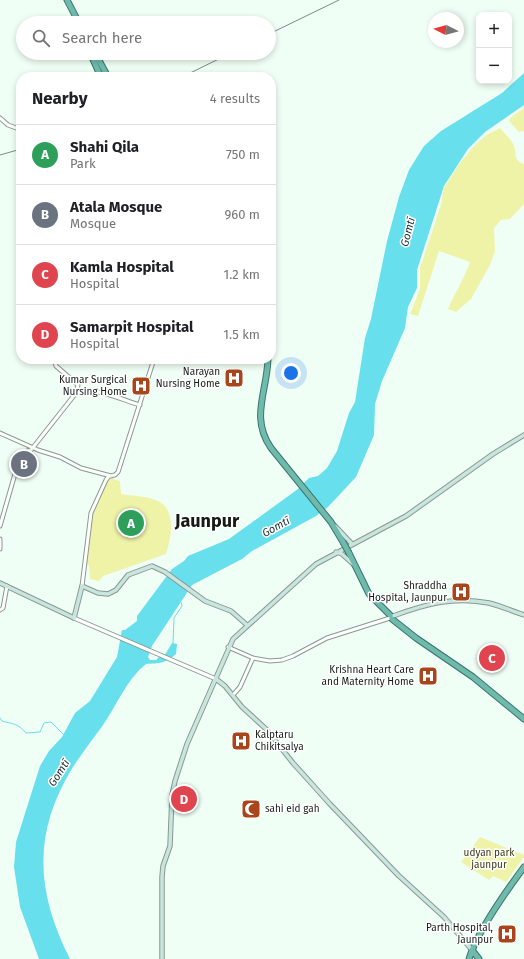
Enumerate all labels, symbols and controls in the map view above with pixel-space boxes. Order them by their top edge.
north arrow [428,12,464,48]
map controls [476,12,512,84]
button: + [476,12,512,48]
search box [16,16,276,60]
icon: search [30,27,52,49]
text: Search here [62,29,142,47]
button: − [476,48,512,84]
text: Nearby [32,88,87,109]
text: 4 results [210,91,260,106]
text: Shahi Qila [70,138,139,156]
text: A [41,147,49,162]
text: 750 m [226,147,260,162]
text: Park [70,156,96,171]
text: Atala Mosque [70,198,162,216]
text: B [41,207,49,222]
text: 960 m [224,207,260,222]
water label: Gomtī [398,215,418,248]
text: Mosque [70,216,116,231]
text: Kamla Hospital [70,258,174,276]
text: C [41,267,49,282]
text: 1.2 km [224,267,260,282]
text: Hospital [70,276,119,291]
text: Samarpit Hospital [70,318,194,336]
text: D [41,327,49,342]
text: 1.5 km [223,327,260,342]
text: Hospital [70,336,119,351]
your location [281,363,301,383]
place label: Narayan Nursing Home [156,366,220,390]
hospital icon: Narayan Nursing Home [223,367,245,389]
place label: Kumar Surgical Nursing Home [59,374,127,398]
hospital icon: Kumar Surgical Nursing Home [130,375,152,397]
pin: B [11,449,37,479]
pin: A [118,508,144,538]
district label: Jaunpur [174,510,240,532]
water label: Gomtī [260,514,293,540]
place label: Shraddha Hospital, Jaunpur [368,580,447,604]
hospital icon: Shraddha Hospital, Jaunpur [450,581,472,603]
pin: C [479,643,505,673]
place label: Krishna Heart Care and Maternity Home [322,664,414,688]
hospital icon: Krishna Heart Care and Maternity Home [417,665,439,687]
place label: Kalptaru Chikitsalya [255,729,304,753]
hospital icon: Kalptaru Chikitsalya [230,730,252,752]
water label: Gomtī [46,756,73,789]
pin: D [171,784,197,814]
mosque icon: sahi eid gah [240,798,262,820]
place label: sahi eid gah [265,803,320,815]
park label: udyan park jaunpur [464,847,515,871]
place label: Parth Hospital, Jaunpur [426,922,493,946]
hospital icon: Parth Hospital, Jaunpur [496,923,518,945]

